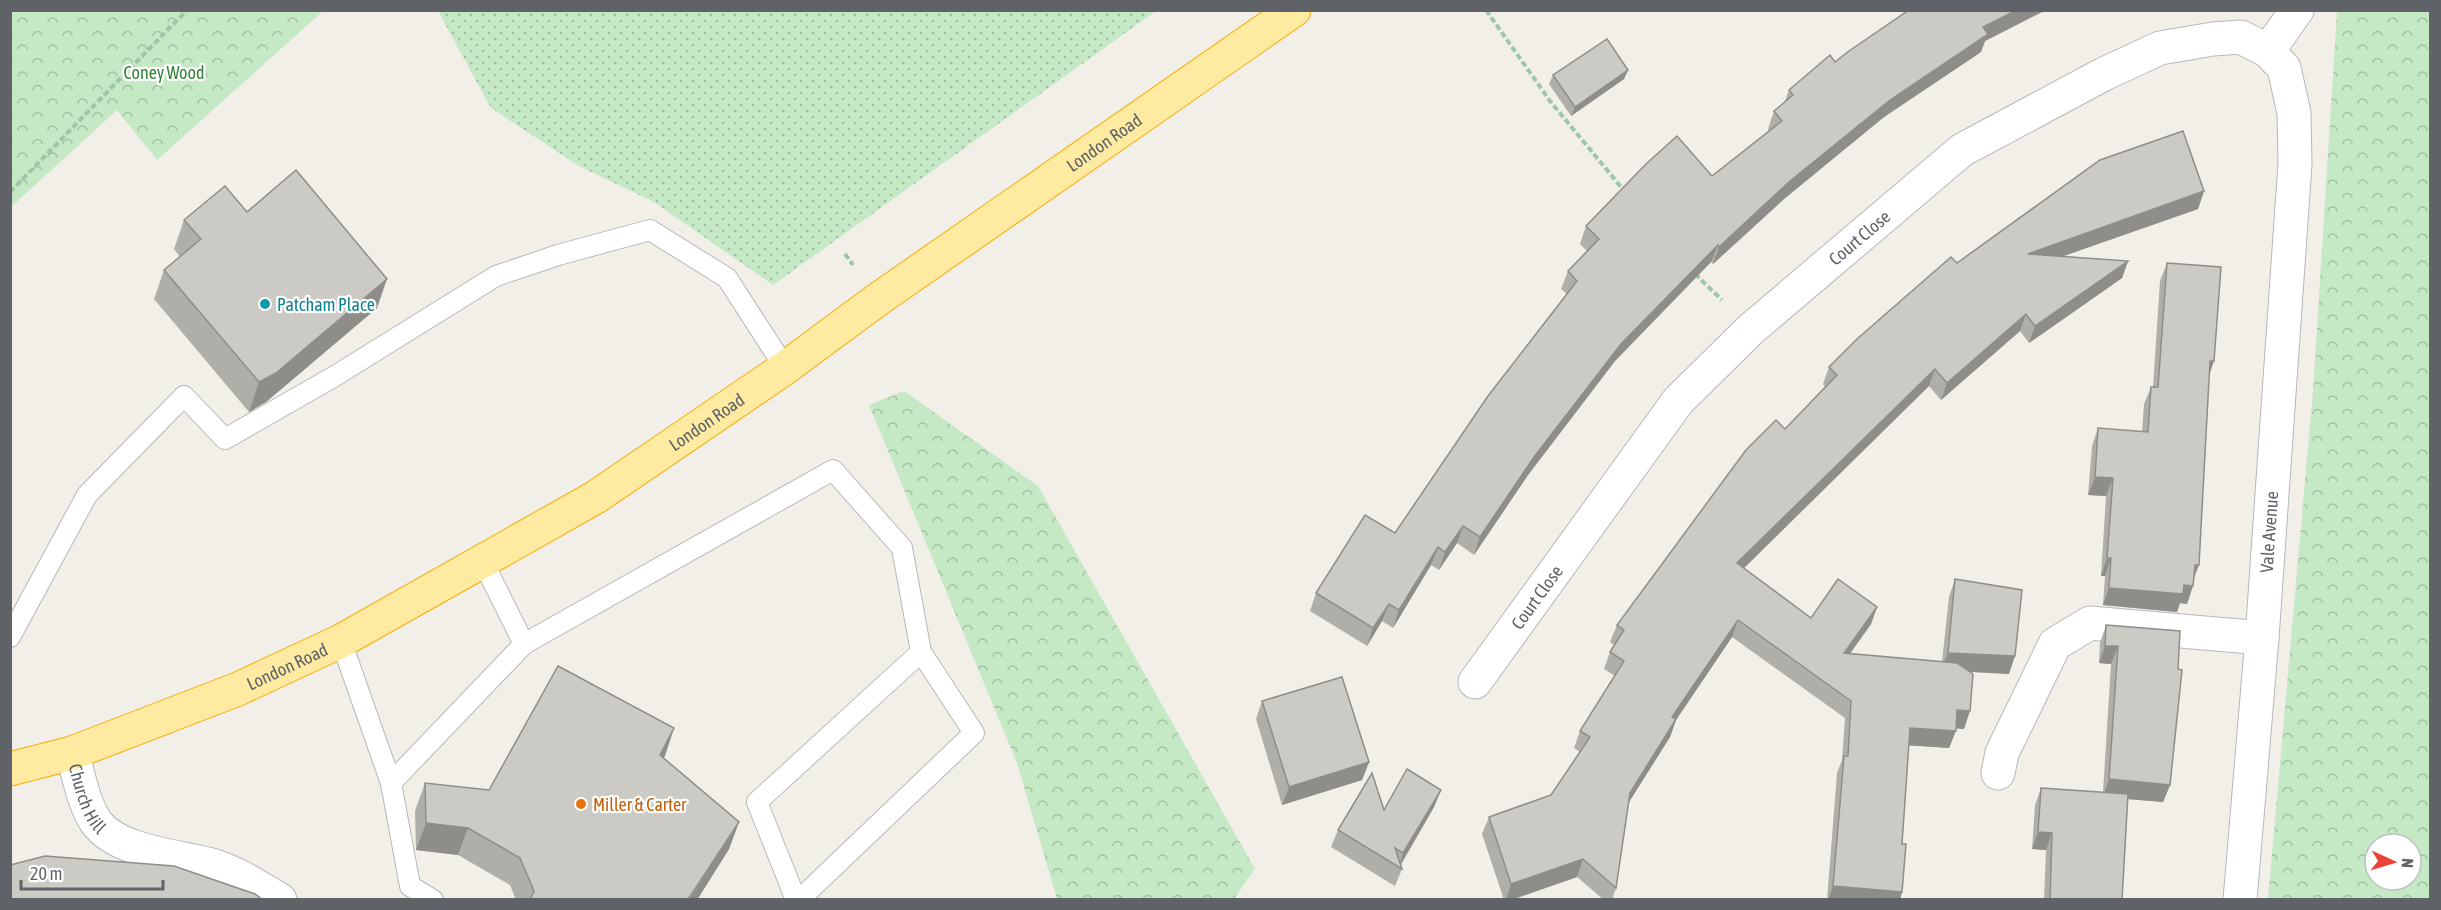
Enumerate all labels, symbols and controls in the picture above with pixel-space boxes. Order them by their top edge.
park label: Coney Wood [123,62,205,83]
street label: London Road [1062,109,1145,176]
street label: Court Close [1824,205,1894,269]
place label: Patcham Place [277,294,375,315]
marker: Patcham Place [258,297,272,311]
street label: London Road [665,389,748,455]
street label: Vale Avenue [2256,491,2282,573]
street label: Court Close [1506,561,1567,633]
street label: London Road [243,638,331,694]
street label: Church Hill [65,761,111,838]
place label: Miller & Carter [593,794,687,815]
marker: Miller & Carter [574,797,588,811]
north arrow [2363,832,2423,892]
scale bar [21,853,164,891]
text: N [2399,858,2417,868]
text: 20 m [30,863,62,884]

